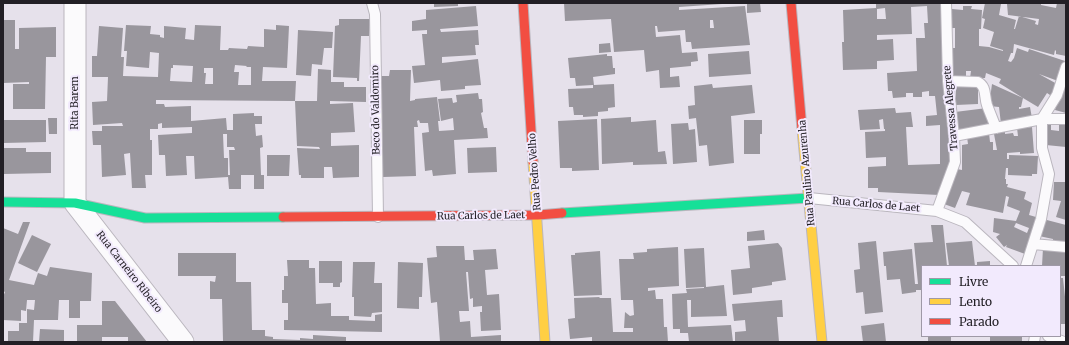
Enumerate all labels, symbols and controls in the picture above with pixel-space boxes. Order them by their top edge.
street label: Beco do Valdomiro [369,65,383,155]
street label: Travessa Alegrete [941,65,961,151]
street label: Rita Barem [69,76,81,130]
street label: Rua Paulino Azurenha [796,119,818,227]
street label: Rua Pedro Velho [526,133,544,211]
street label: Rua Carlos de Laet [832,195,920,215]
street label: Rua Carlos de Laet [437,209,525,223]
street label: Rua Carneiro Ribeiro [94,229,164,315]
legend [921,265,1061,337]
text: Livre [959,274,988,289]
text: Lento [959,294,992,309]
text: Parado [959,314,999,329]

